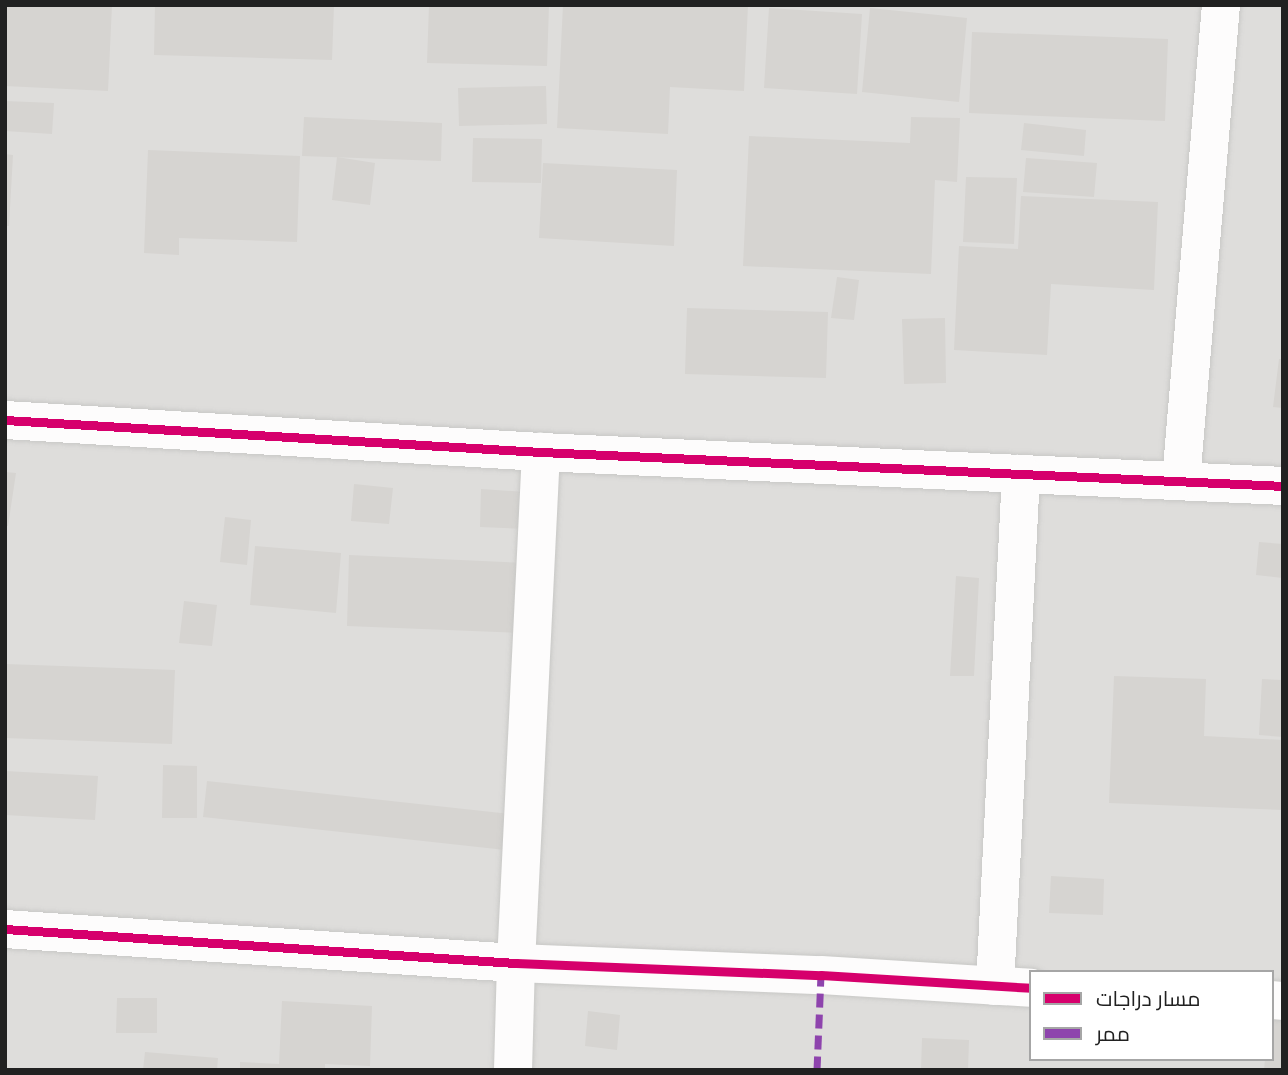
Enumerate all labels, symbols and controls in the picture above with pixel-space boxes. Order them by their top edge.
legend [1029,970,1274,1061]
text: مسار دراجات [1096,986,1200,1011]
text: ممر [1096,1021,1130,1046]

